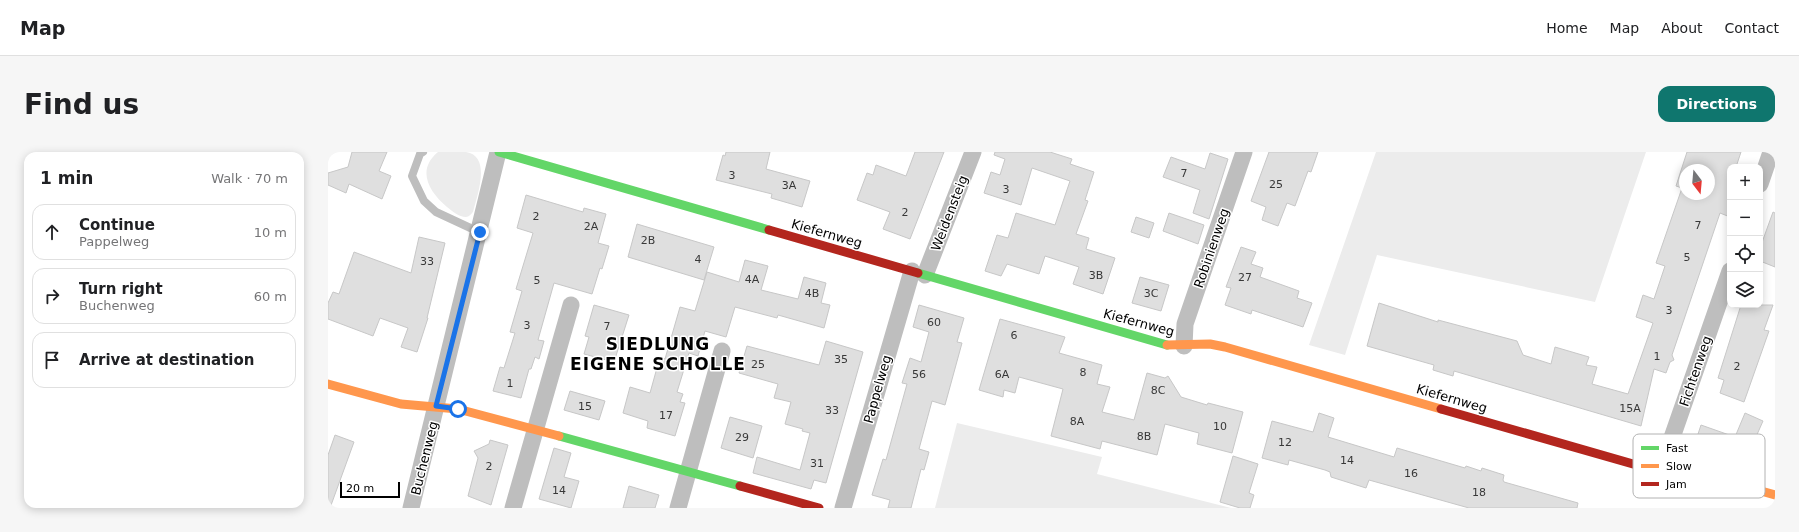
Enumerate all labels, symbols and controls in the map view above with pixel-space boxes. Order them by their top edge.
text: Map [20,17,65,39]
text: Home [1546,20,1588,36]
text: Map [1610,20,1639,36]
text: About [1661,20,1703,36]
text: Contact [1725,20,1779,36]
button: Directions [1658,86,1775,122]
text: Find us [24,88,139,121]
north arrow [1679,164,1715,200]
map controls [1727,164,1763,308]
button: + [1727,164,1763,200]
house number: 7 [1181,167,1188,180]
text: 1 min [40,168,93,188]
house number: 3 [729,169,736,182]
text: Walk · 70 m [211,171,288,186]
street label: Weidensteig [928,173,971,253]
house number: 25 [1269,178,1283,191]
house number: 3A [782,179,797,192]
house number: 3 [1003,183,1010,196]
button: − [1727,200,1763,236]
house number: 2 [902,206,909,219]
street label: Robinienweg [1191,206,1232,290]
house number: 2 [533,210,540,223]
text: Continue [79,216,155,234]
street label: Kiefernweg [790,216,864,251]
house number: 7 [1695,219,1702,232]
house number: 2A [584,220,599,233]
icon: ahead [41,221,63,243]
route end [471,223,489,241]
text: 10 m [254,225,287,240]
text: Pappelweg [79,234,149,249]
house number: 2B [641,234,655,247]
button: locate [1727,236,1763,272]
house number: 5 [1684,251,1691,264]
house number: 4 [695,253,702,266]
house number: 33 [420,255,434,268]
house number: 3B [1089,269,1103,282]
house number: 27 [1238,271,1252,284]
button: layers [1727,272,1763,308]
house number: 4A [745,273,760,286]
house number: 5 [534,274,541,287]
text: Turn right [79,280,163,298]
icon: right [41,285,63,307]
house number: 4B [805,287,819,300]
house number: 3C [1144,287,1159,300]
text: 60 m [254,289,287,304]
text: Buchenweg [79,298,155,313]
house number: 3 [1666,304,1673,317]
street label: Kiefernweg [1102,306,1176,339]
house number: 60 [927,316,941,329]
house number: 3 [524,319,531,332]
house number: 7 [604,320,611,333]
house number: 6 [1011,329,1018,342]
district label: SIEDLUNG EIGENE SCHOLLE [570,334,746,374]
street label: Fichtenweg [1676,334,1715,408]
icon: arrive [41,349,63,371]
house number: 1 [1654,350,1661,363]
text: Arrive at destination [79,351,254,369]
house number: 35 [834,353,848,366]
street label: Pappelweg [861,353,894,425]
house number: 25 [751,358,765,371]
house number: 2 [1734,360,1741,373]
house number: 8 [1080,366,1087,379]
house number: 56 [912,368,926,381]
house number: 6A [995,368,1010,381]
house number: 1 [507,377,514,390]
street label: Kiefernweg [1415,381,1489,416]
house number: 8C [1151,384,1166,397]
route start [449,400,467,418]
house number: 15 [578,400,592,413]
house number: 15A [1619,402,1641,415]
house number: 33 [825,404,839,417]
house number: 17 [659,409,673,422]
house number: 8A [1070,415,1085,428]
street label: Buchenweg [408,420,441,497]
house number: 10 [1213,420,1227,433]
house number: 8B [1137,430,1151,443]
house number: 29 [735,431,749,444]
legend [1633,434,1765,498]
house number: 12 [1278,436,1292,449]
text: Fast [1666,442,1689,455]
house number: 14 [1340,454,1354,467]
house number: 31 [810,457,824,470]
house number: 2 [486,460,493,473]
text: Slow [1666,460,1692,473]
house number: 16 [1404,467,1418,480]
text: Jam [1665,478,1687,491]
scale bar [340,480,400,499]
text: 20 m [346,482,374,495]
house number: 14 [552,484,566,497]
house number: 18 [1472,486,1486,499]

